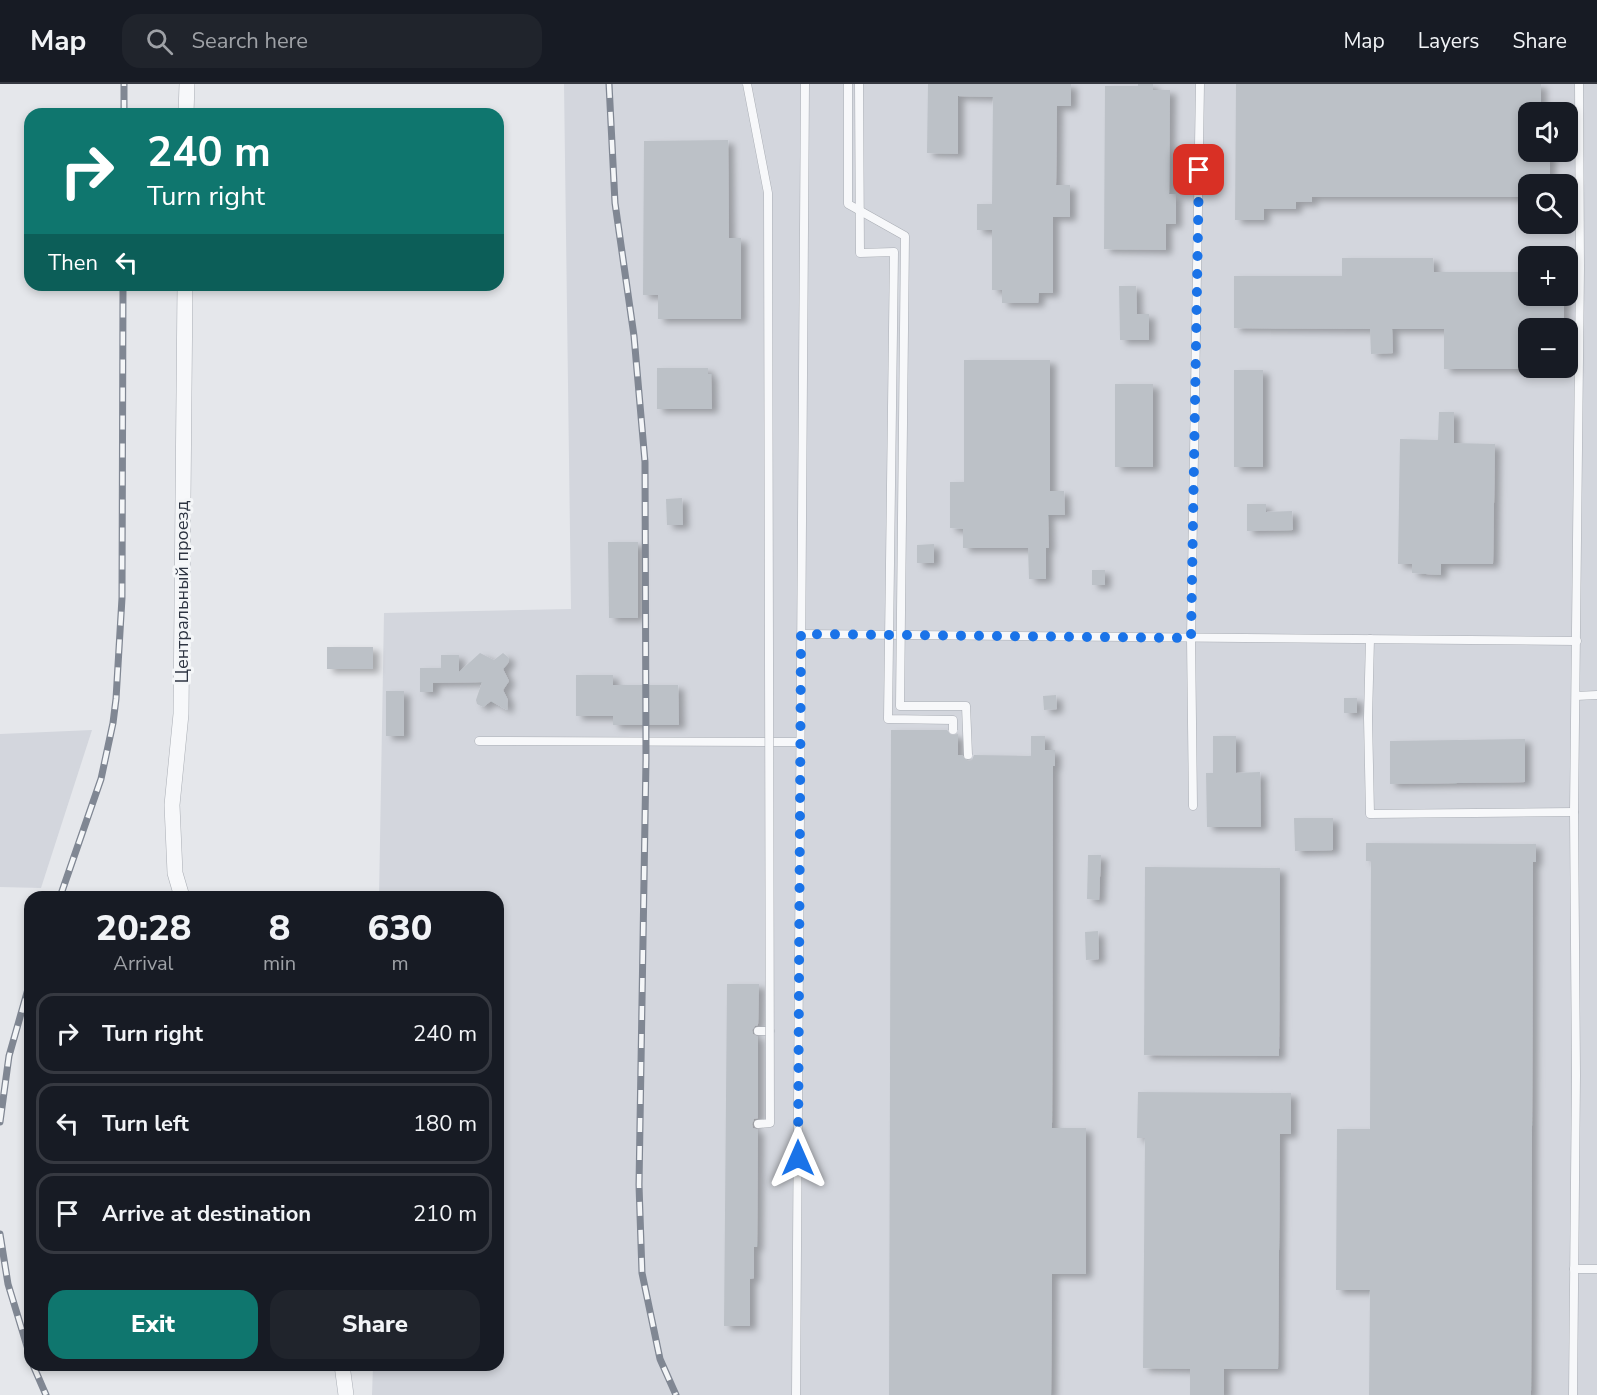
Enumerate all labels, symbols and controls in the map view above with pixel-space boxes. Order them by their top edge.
search box [122,14,542,68]
text: Map [30,22,86,60]
icon: search [143,25,176,58]
text: Search here [191,26,308,56]
text: Map [1343,27,1385,55]
text: Layers [1418,27,1479,55]
text: Share [1512,27,1567,55]
map controls [1518,102,1578,378]
button: sound [1518,102,1578,162]
text: 240 m [147,124,271,181]
icon: right [48,132,126,210]
pin [1173,144,1224,195]
icon: arrive [1182,153,1215,186]
button: search [1518,174,1578,234]
text: Turn right [147,178,265,215]
icon: left [110,246,143,279]
button: + [1518,246,1578,306]
text: Then [48,248,98,278]
button: − [1518,318,1578,378]
street label: Центральный проезд [170,500,194,683]
text: 20:28 [96,904,191,953]
text: 8 [269,904,290,953]
text: 630 [368,904,432,953]
text: Arrival [113,950,174,977]
text: min [263,950,296,977]
text: m [391,950,409,977]
icon: right [51,1017,84,1050]
text: Turn right [102,1019,203,1049]
text: 240 m [413,1019,477,1049]
icon: left [51,1107,84,1140]
text: Turn left [102,1109,189,1139]
text: 180 m [413,1109,477,1139]
position arrow [766,1126,830,1190]
icon: arrive [51,1197,84,1230]
text: Arrive at destination [102,1199,311,1229]
text: 210 m [413,1199,477,1229]
button: Exit [48,1290,258,1359]
button: Share [270,1290,480,1359]

